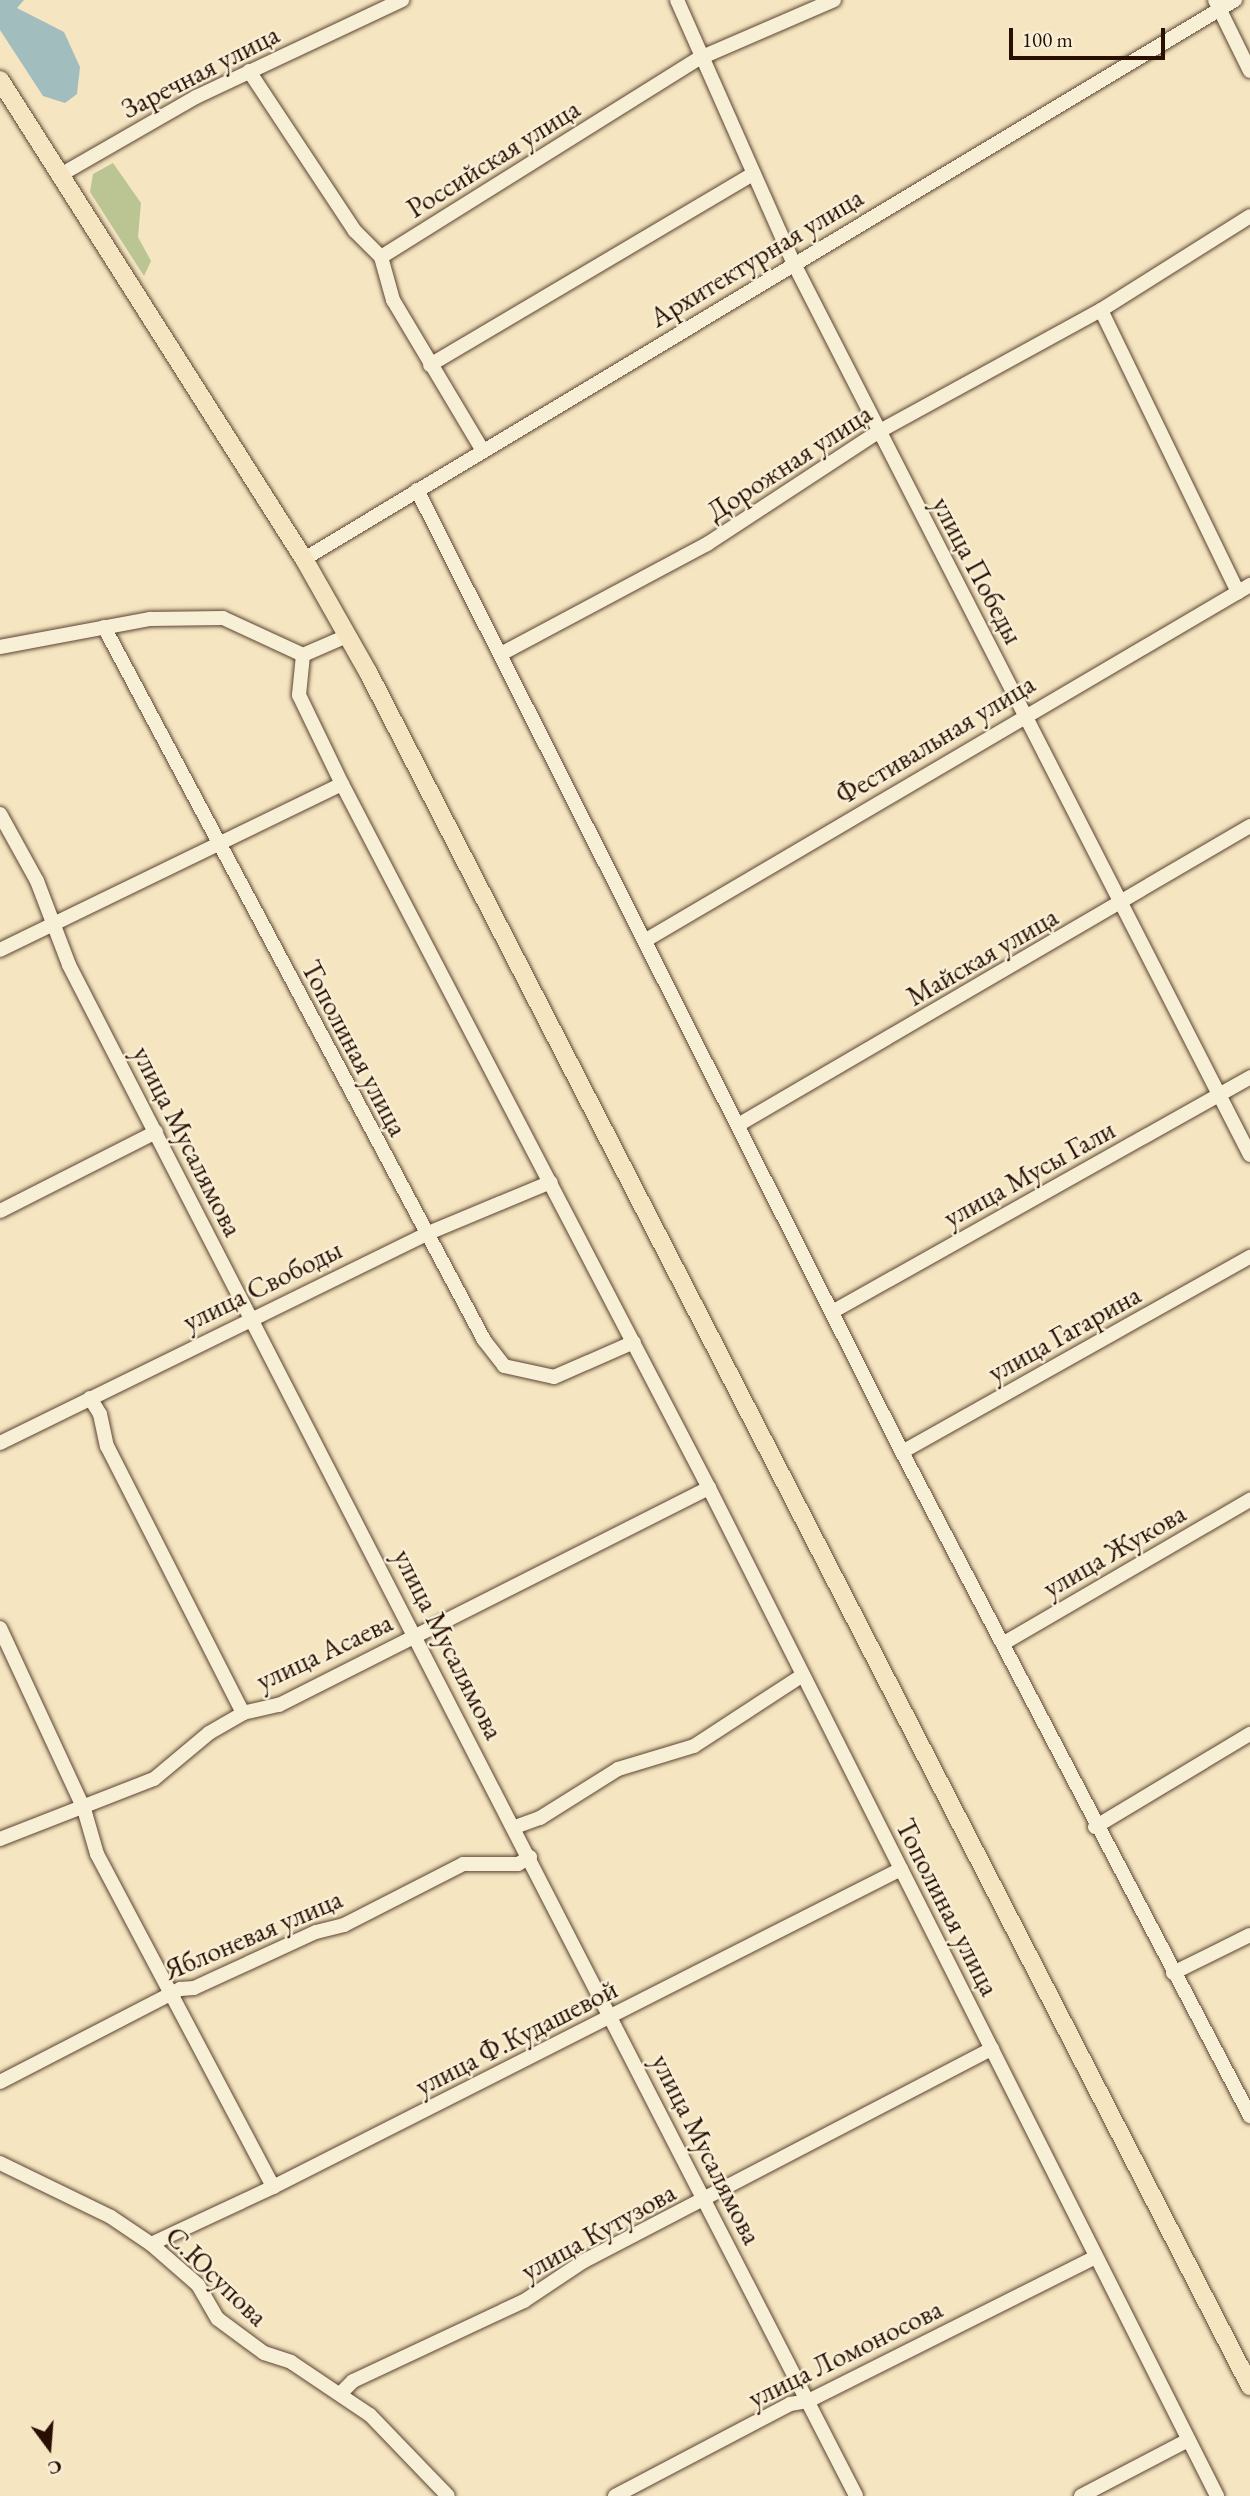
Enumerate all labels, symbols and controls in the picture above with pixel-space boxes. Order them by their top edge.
scale bar [1012,14,1168,58]
street label: Заречная улица [115,17,285,125]
text: 100 m [1022,26,1073,53]
street label: Российская улица [400,91,586,225]
street label: Архитектурная улица [643,180,869,334]
street label: Дорожная улица [700,396,878,528]
street label: улица Победы [925,491,1031,649]
street label: Фестивальная улица [829,666,1041,812]
street label: Майская улица [900,899,1064,1013]
street label: Тополиная улица [295,954,415,1142]
street label: улица Мусалямова [126,1040,250,1242]
street label: улица Мусы Гали [937,1112,1121,1234]
street label: улица Свободы [177,1232,347,1338]
street label: улица Гагарина [982,1277,1146,1389]
street label: улица Жукова [1037,1496,1191,1604]
street label: улица Мусалямова [387,1543,511,1745]
street label: улица Асаева [251,1605,397,1697]
street label: Тополиная улица [889,1813,1007,2001]
street label: Яблоневая улица [159,1881,347,1987]
street label: улица Ф.Кудашевой [409,1972,623,2102]
street label: улица Мусалямова [645,2048,769,2250]
street label: улица Кутузова [515,2175,681,2287]
street label: С.Юсупова [159,2219,275,2333]
street label: улица Ломоносова [742,2291,948,2415]
north arrow [14,2412,84,2482]
text: С [45,2454,65,2482]

